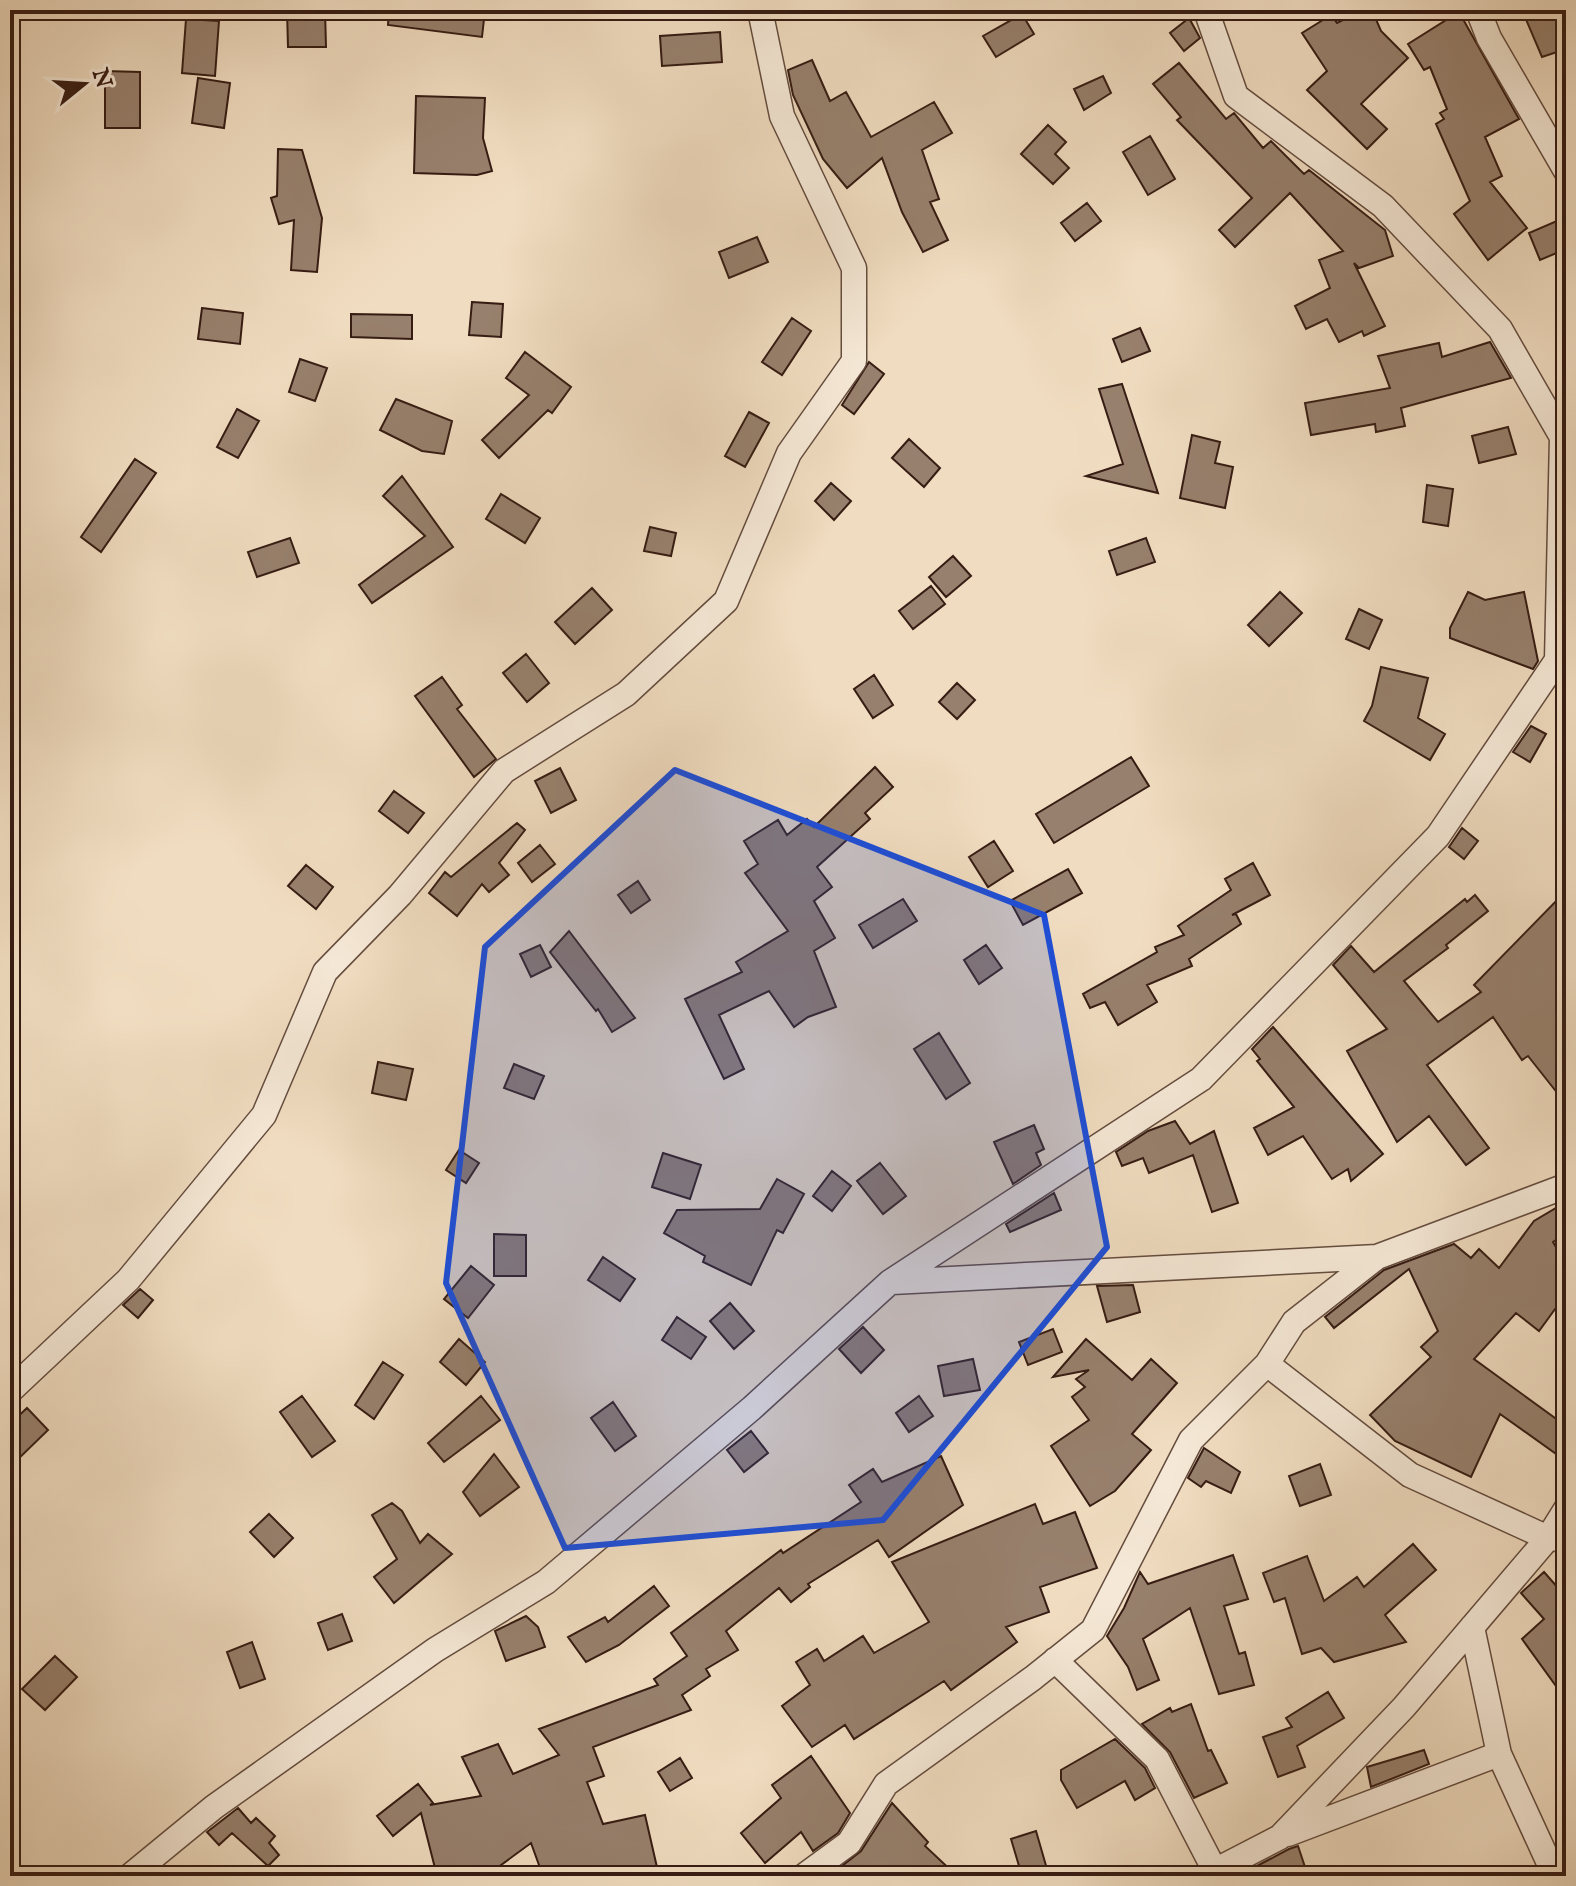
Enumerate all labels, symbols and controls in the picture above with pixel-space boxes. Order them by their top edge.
north arrow [44,44,124,124]
text: N [85,64,117,92]

